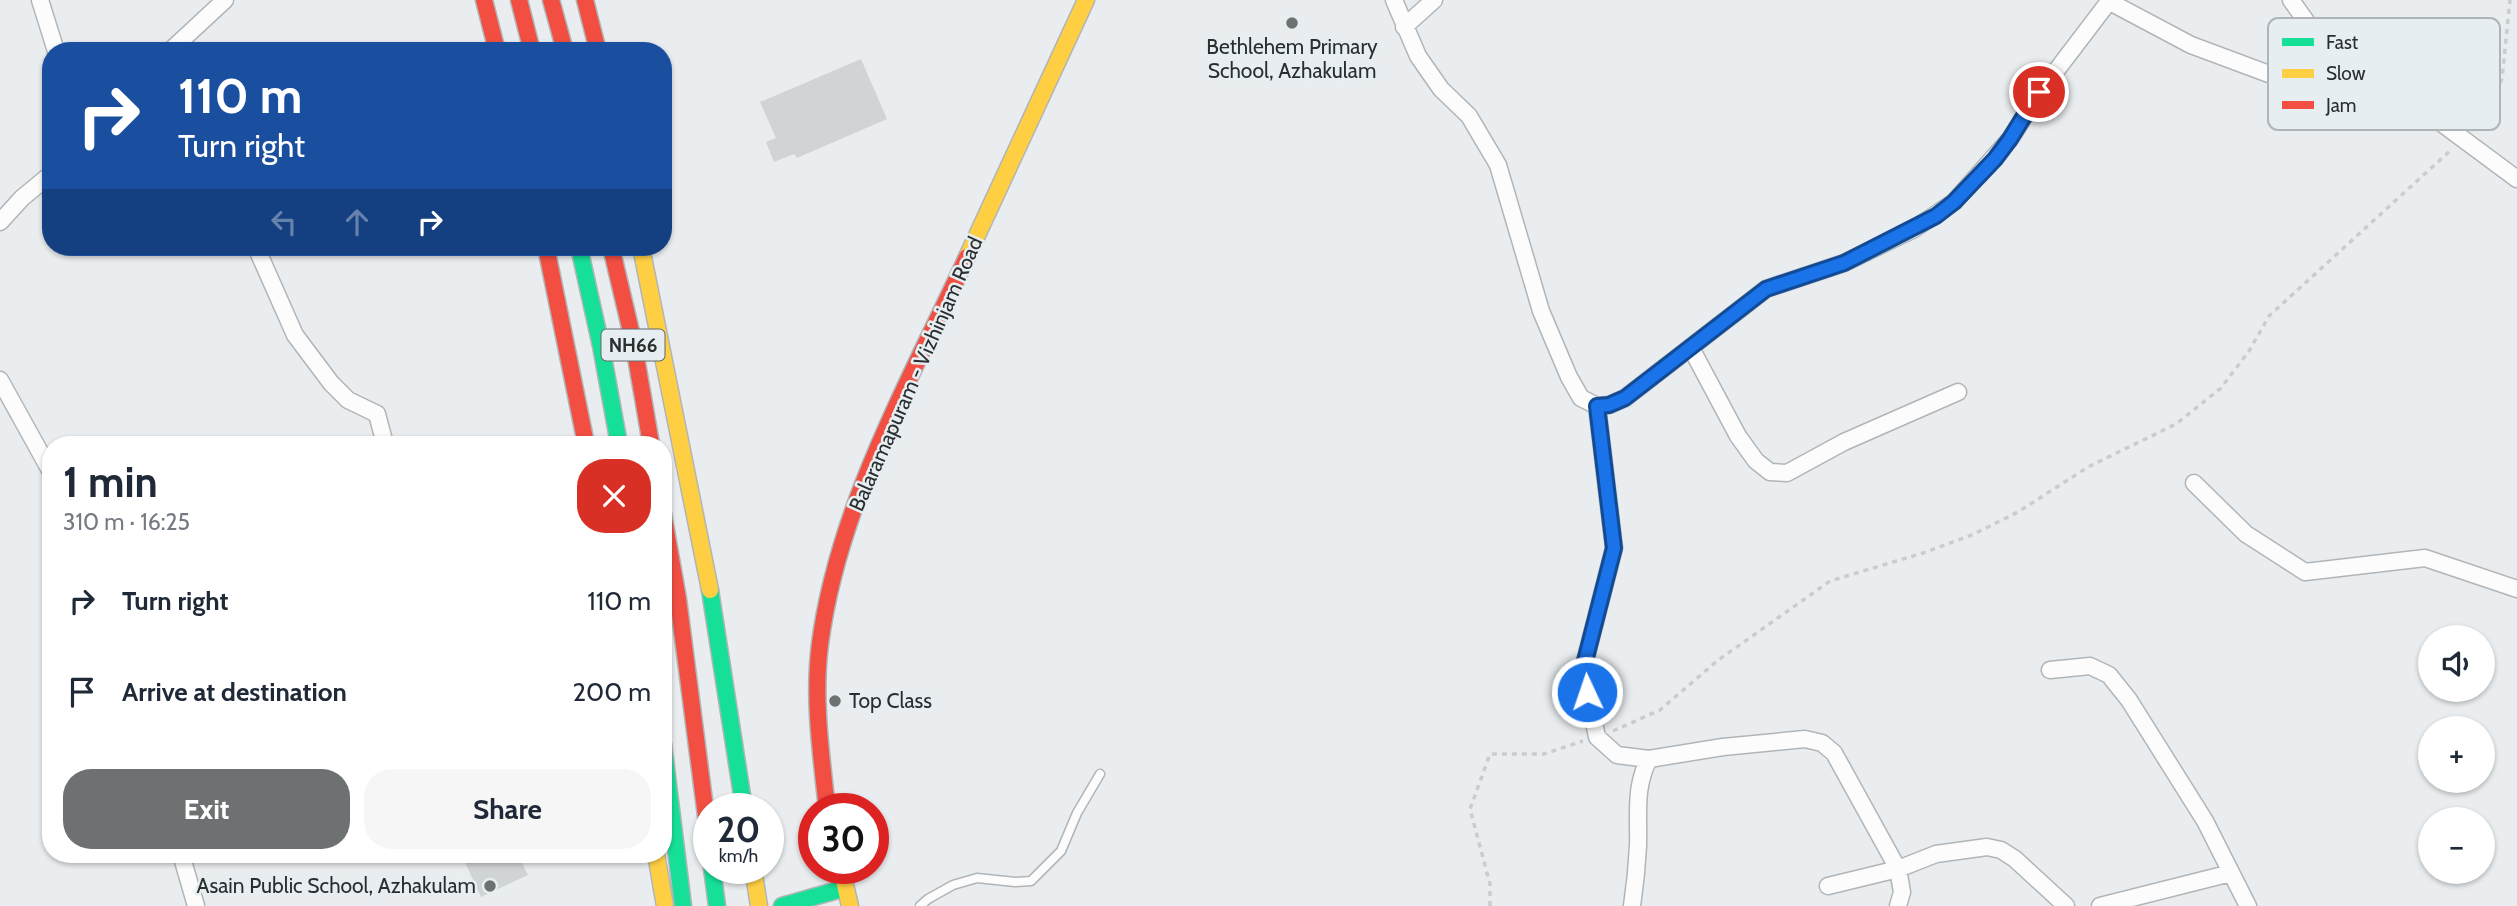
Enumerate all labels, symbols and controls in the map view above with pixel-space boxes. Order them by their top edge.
marker: Bethlehem Primary School, Azhakulam [1284,15,1300,31]
legend [2268,18,2500,130]
text: Fast [2326,31,2359,54]
place label: Bethlehem Primary School, Azhakulam [1206,34,1378,83]
pin [2009,62,2069,122]
text: Slow [2326,62,2366,85]
text: 110 m [178,66,302,125]
icon: right [63,70,154,161]
icon: arrive [2020,73,2058,111]
text: Jam [2325,94,2356,117]
text: Turn right [178,126,305,165]
icon: left [265,203,303,241]
icon: ahead [338,203,376,241]
icon: right [411,203,449,241]
street label: Balaramapuram - Vizhinjam Road [844,233,988,515]
road number: NH66 [602,330,664,360]
text: 1 min [63,456,158,508]
button: close [577,459,651,533]
text: 310 m · 16:25 [63,508,190,536]
icon: right [63,582,101,620]
text: Turn right [122,585,228,617]
text: 110 m [587,585,651,617]
map controls [2418,625,2495,884]
button: sound [2418,625,2495,702]
position arrow [1550,655,1624,729]
icon: arrive [63,673,101,711]
text: Arrive at destination [122,676,347,708]
text: 200 m [572,676,651,708]
place label: Top Class [849,688,932,713]
marker: Top Class [827,693,843,709]
button: + [2418,716,2495,793]
button: Exit [63,769,350,849]
button: Share [364,769,651,849]
speed limit sign: 30 [798,793,889,884]
button: − [2418,807,2495,884]
text: 20 [717,808,760,851]
text: km/h [719,845,758,867]
place label: Asain Public School, Azhakulam [197,873,476,898]
marker: Asain Public School, Azhakulam [482,878,498,894]

